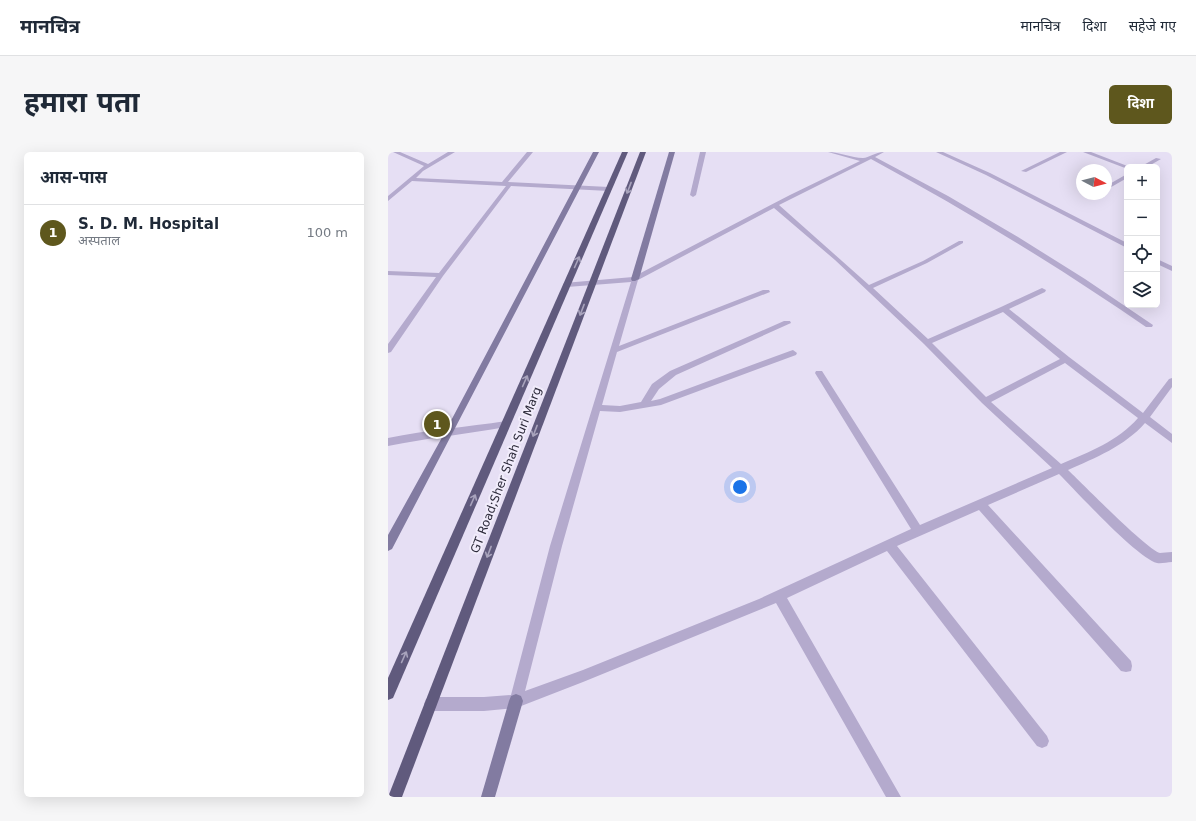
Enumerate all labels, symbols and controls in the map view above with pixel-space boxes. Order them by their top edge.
text: मानचित्र [20,15,80,37]
text: मानचित्र [1020,18,1060,34]
text: दिशा [1082,18,1107,34]
text: सहेजे गए [1129,18,1176,34]
button: दिशा [1109,85,1172,124]
text: हमारा पता [24,86,139,119]
north arrow [1076,164,1112,200]
map controls [1124,164,1160,308]
button: + [1124,164,1160,200]
text: आस-पास [40,167,107,187]
one-way arrow [624,182,632,194]
button: − [1124,200,1160,236]
text: S. D. M. Hospital [78,215,219,233]
text: 1 [48,225,58,240]
text: 100 m [306,225,348,240]
text: अस्पताल [78,233,120,248]
button: locate [1124,236,1160,272]
one-way arrow [574,256,581,268]
button: layers [1124,272,1160,308]
one-way arrow [577,303,585,315]
one-way arrow [522,375,529,387]
street label: GT Road;Sher Shah Suri Marg [468,385,544,555]
pin: 1 [424,409,450,439]
one-way arrow [531,425,539,437]
your location [730,477,750,497]
one-way arrow [470,494,477,506]
one-way arrow [484,546,492,558]
one-way arrow [400,652,408,664]

